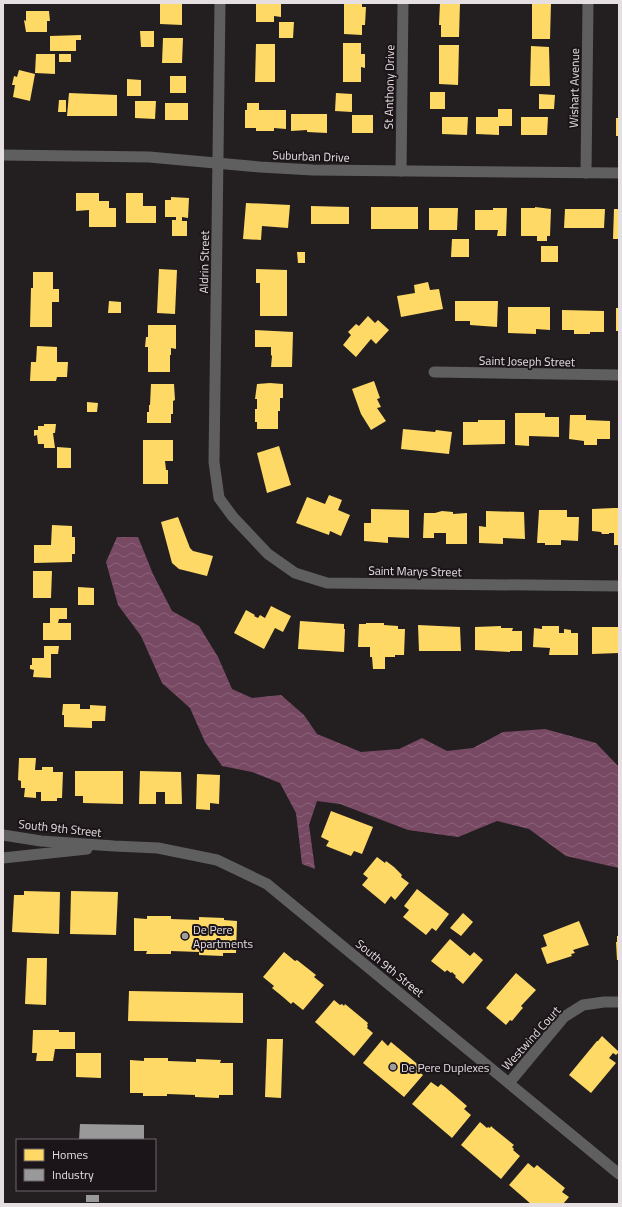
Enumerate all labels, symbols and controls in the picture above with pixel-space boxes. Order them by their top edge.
street label: St Anthony Drive [379,44,399,130]
street label: Wishart Avenue [564,48,584,128]
street label: Suburban Drive [272,145,350,167]
street label: Aldrin Street [194,230,214,294]
street label: Saint Joseph Street [479,351,576,371]
street label: Saint Marys Street [368,561,463,581]
street label: South 9th Street [18,814,103,842]
place label: De Pere Apartments [193,920,254,953]
marker: De Pere Apartments [180,931,190,941]
street label: South 9th Street [352,934,429,1002]
street label: Westwind Court [497,1001,566,1074]
place label: De Pere Duplexes [401,1058,490,1077]
marker: De Pere Duplexes [388,1062,398,1072]
legend [16,1139,156,1191]
text: Homes [52,1145,88,1164]
text: Industry [52,1165,94,1184]

